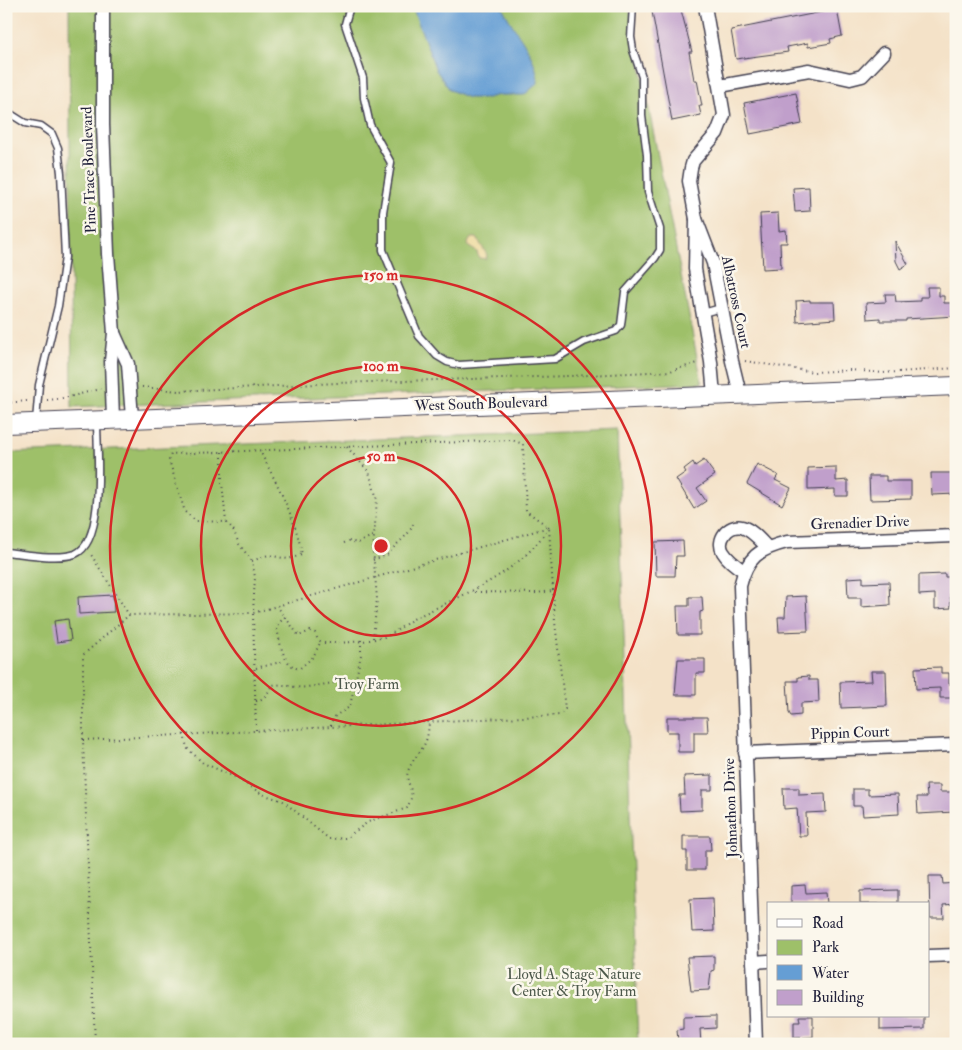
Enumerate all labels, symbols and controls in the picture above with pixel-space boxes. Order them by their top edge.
street label: Pine Trace Boulevard [77,106,101,234]
street label: Albatross Court [717,253,755,350]
text: 150 m [364,266,398,285]
text: 100 m [363,357,399,376]
street label: West South Boulevard [413,392,548,416]
text: 50 m [367,447,396,466]
street label: Grenadier Drive [810,512,910,534]
centre of rings [372,537,390,555]
park label: Troy Farm [335,675,400,694]
street label: Pippin Court [810,722,890,745]
street label: Johnathon Drive [720,758,743,859]
legend [767,902,930,1018]
text: Road [812,914,844,933]
text: Park [812,938,839,957]
text: Water [811,964,849,983]
park label: Lloyd A. Stage Nature Center & Troy Farm [507,965,641,1001]
text: Building [812,988,864,1007]

